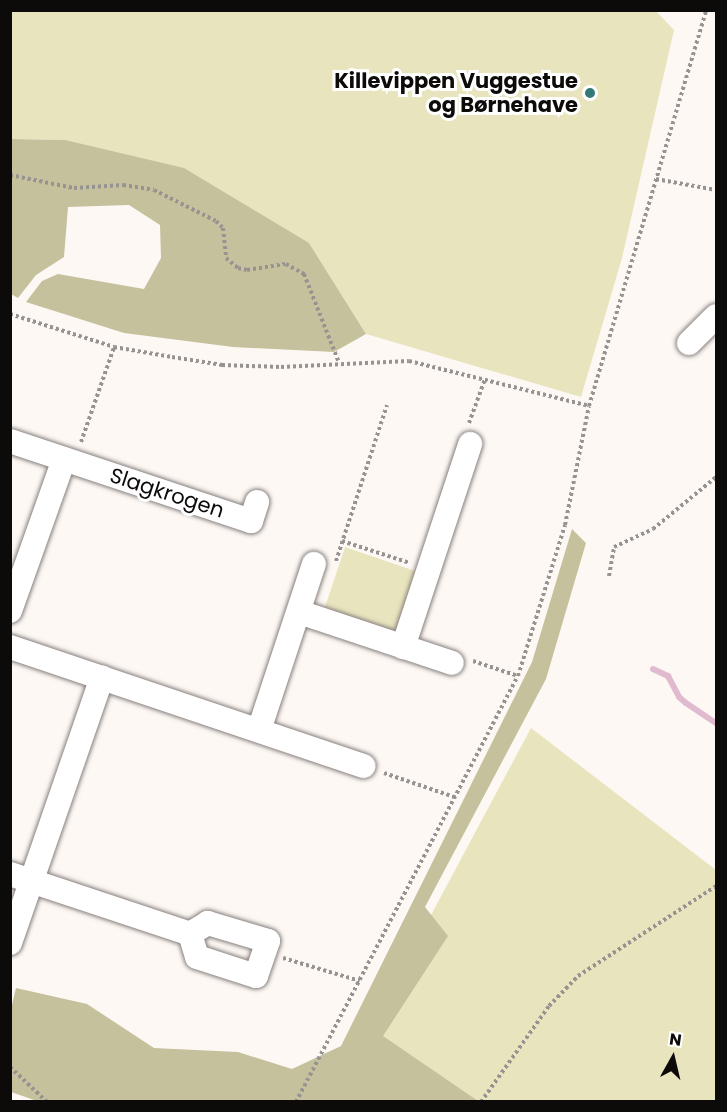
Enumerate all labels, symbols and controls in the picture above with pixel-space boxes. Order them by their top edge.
place label: Killevippen Vuggestue og Børnehave [334,68,578,118]
marker: Killevippen Vuggestue og Børnehave [583,86,597,100]
street label: Slagkrogen [107,463,227,523]
text: N [668,1027,683,1052]
north arrow [643,1028,703,1088]

